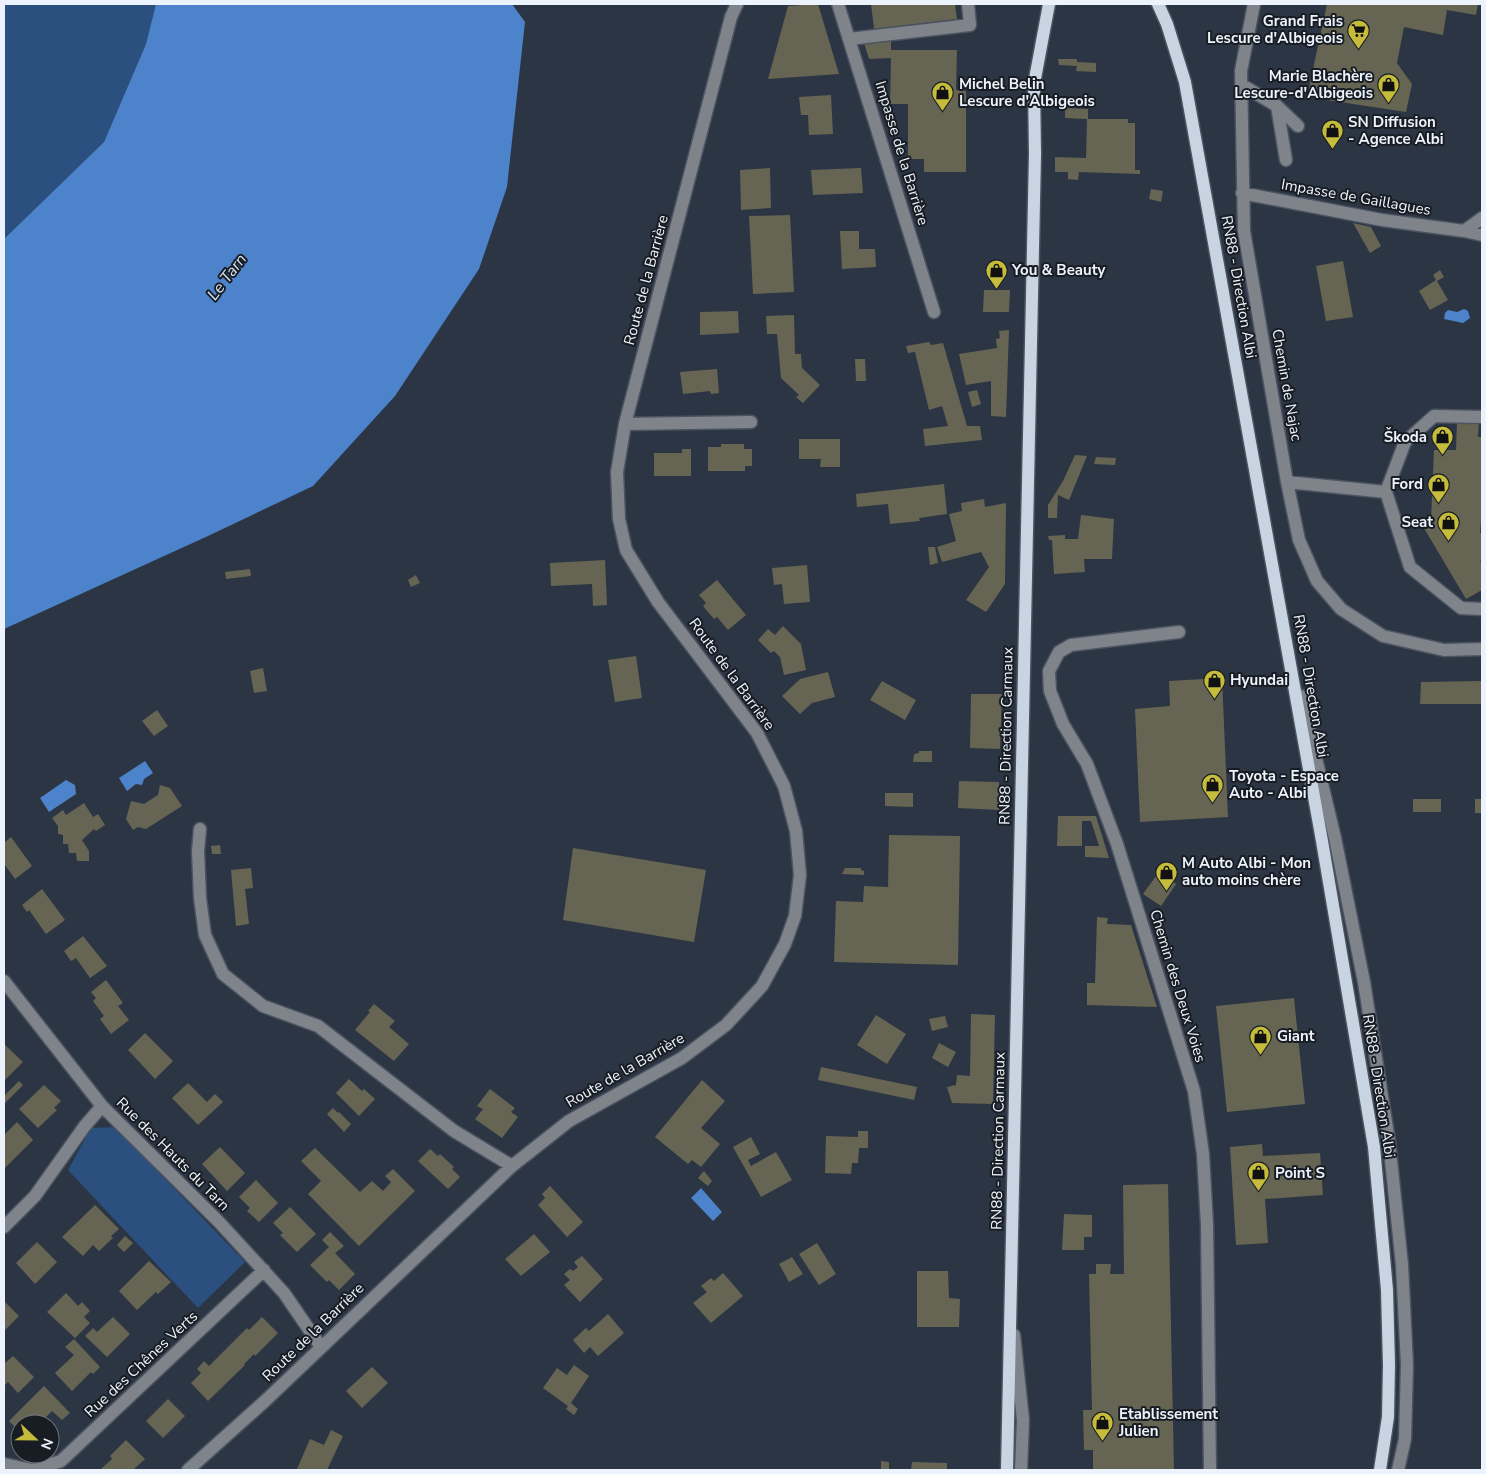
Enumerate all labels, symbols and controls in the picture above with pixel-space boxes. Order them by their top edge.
place label: Grand Frais Lescure d'Albigeois [1207,11,1343,48]
supermarket icon: Grand Frais Lescure d'Albigeois [1347,18,1371,49]
place label: Marie Blachère Lescure-d'Albigeois [1234,66,1373,103]
shop icon: Marie Blachère Lescure-d'Albigeois [1377,73,1401,104]
place label: Michel Belin Lescure d'Albigeois [959,74,1095,111]
street label: Impasse de la Barrière [871,78,933,228]
shop icon: Michel Belin Lescure d'Albigeois [931,81,955,112]
place label: SN Diffusion - Agence Albi [1348,112,1444,149]
shop icon: SN Diffusion - Agence Albi [1320,119,1344,150]
street label: Impasse de Gaillagues [1280,174,1432,220]
street label: Route de la Barrière [619,213,673,347]
street label: RN88 - Direction Albi [1217,214,1261,360]
water label: Le Tarn [202,249,252,305]
shop icon: You & Beauty [984,258,1008,289]
place label: You & Beauty [1011,260,1106,280]
street label: Chemin de Najac [1267,327,1307,443]
shop icon: Škoda [1431,425,1455,456]
place label: Škoda [1384,427,1427,447]
shop icon: Ford [1427,472,1451,503]
place label: Ford [1391,474,1423,494]
shop icon: Seat [1437,510,1461,541]
place label: Seat [1401,512,1433,532]
street label: RN88 - Direction Albi [1289,613,1333,759]
street label: Route de la Barrière [685,614,779,734]
street label: RN88 - Direction Carmaux [994,647,1018,825]
shop icon: Hyundai [1202,668,1226,699]
place label: Hyundai [1230,670,1288,690]
place label: Toyota - Espace Auto - Albi [1229,766,1339,803]
shop icon: Toyota - Espace Auto - Albi [1201,773,1225,804]
place label: M Auto Albi - Mon auto moins chère [1182,853,1311,890]
shop icon: M Auto Albi - Mon auto moins chère [1154,860,1178,891]
street label: Chemin des Deux Voies [1145,907,1211,1065]
street label: RN88 - Direction Albi [1358,1013,1400,1159]
shop icon: Giant [1249,1024,1273,1055]
place label: Giant [1277,1026,1315,1046]
street label: Route de la Barrière [562,1028,688,1112]
street label: RN88 - Direction Carmaux [986,1052,1010,1230]
street label: Rue des Hauts du Tarn [112,1093,234,1215]
shop icon: Point S [1247,1161,1271,1192]
place label: Point S [1275,1163,1325,1183]
street label: Route de la Barrière [258,1278,368,1386]
street label: Rue des Chênes Verts [80,1306,202,1422]
place label: Etablissement Julien [1118,1404,1218,1441]
shop icon: Etablissement Julien [1091,1411,1115,1442]
north arrow [10,1414,60,1464]
text: N [36,1435,57,1452]

